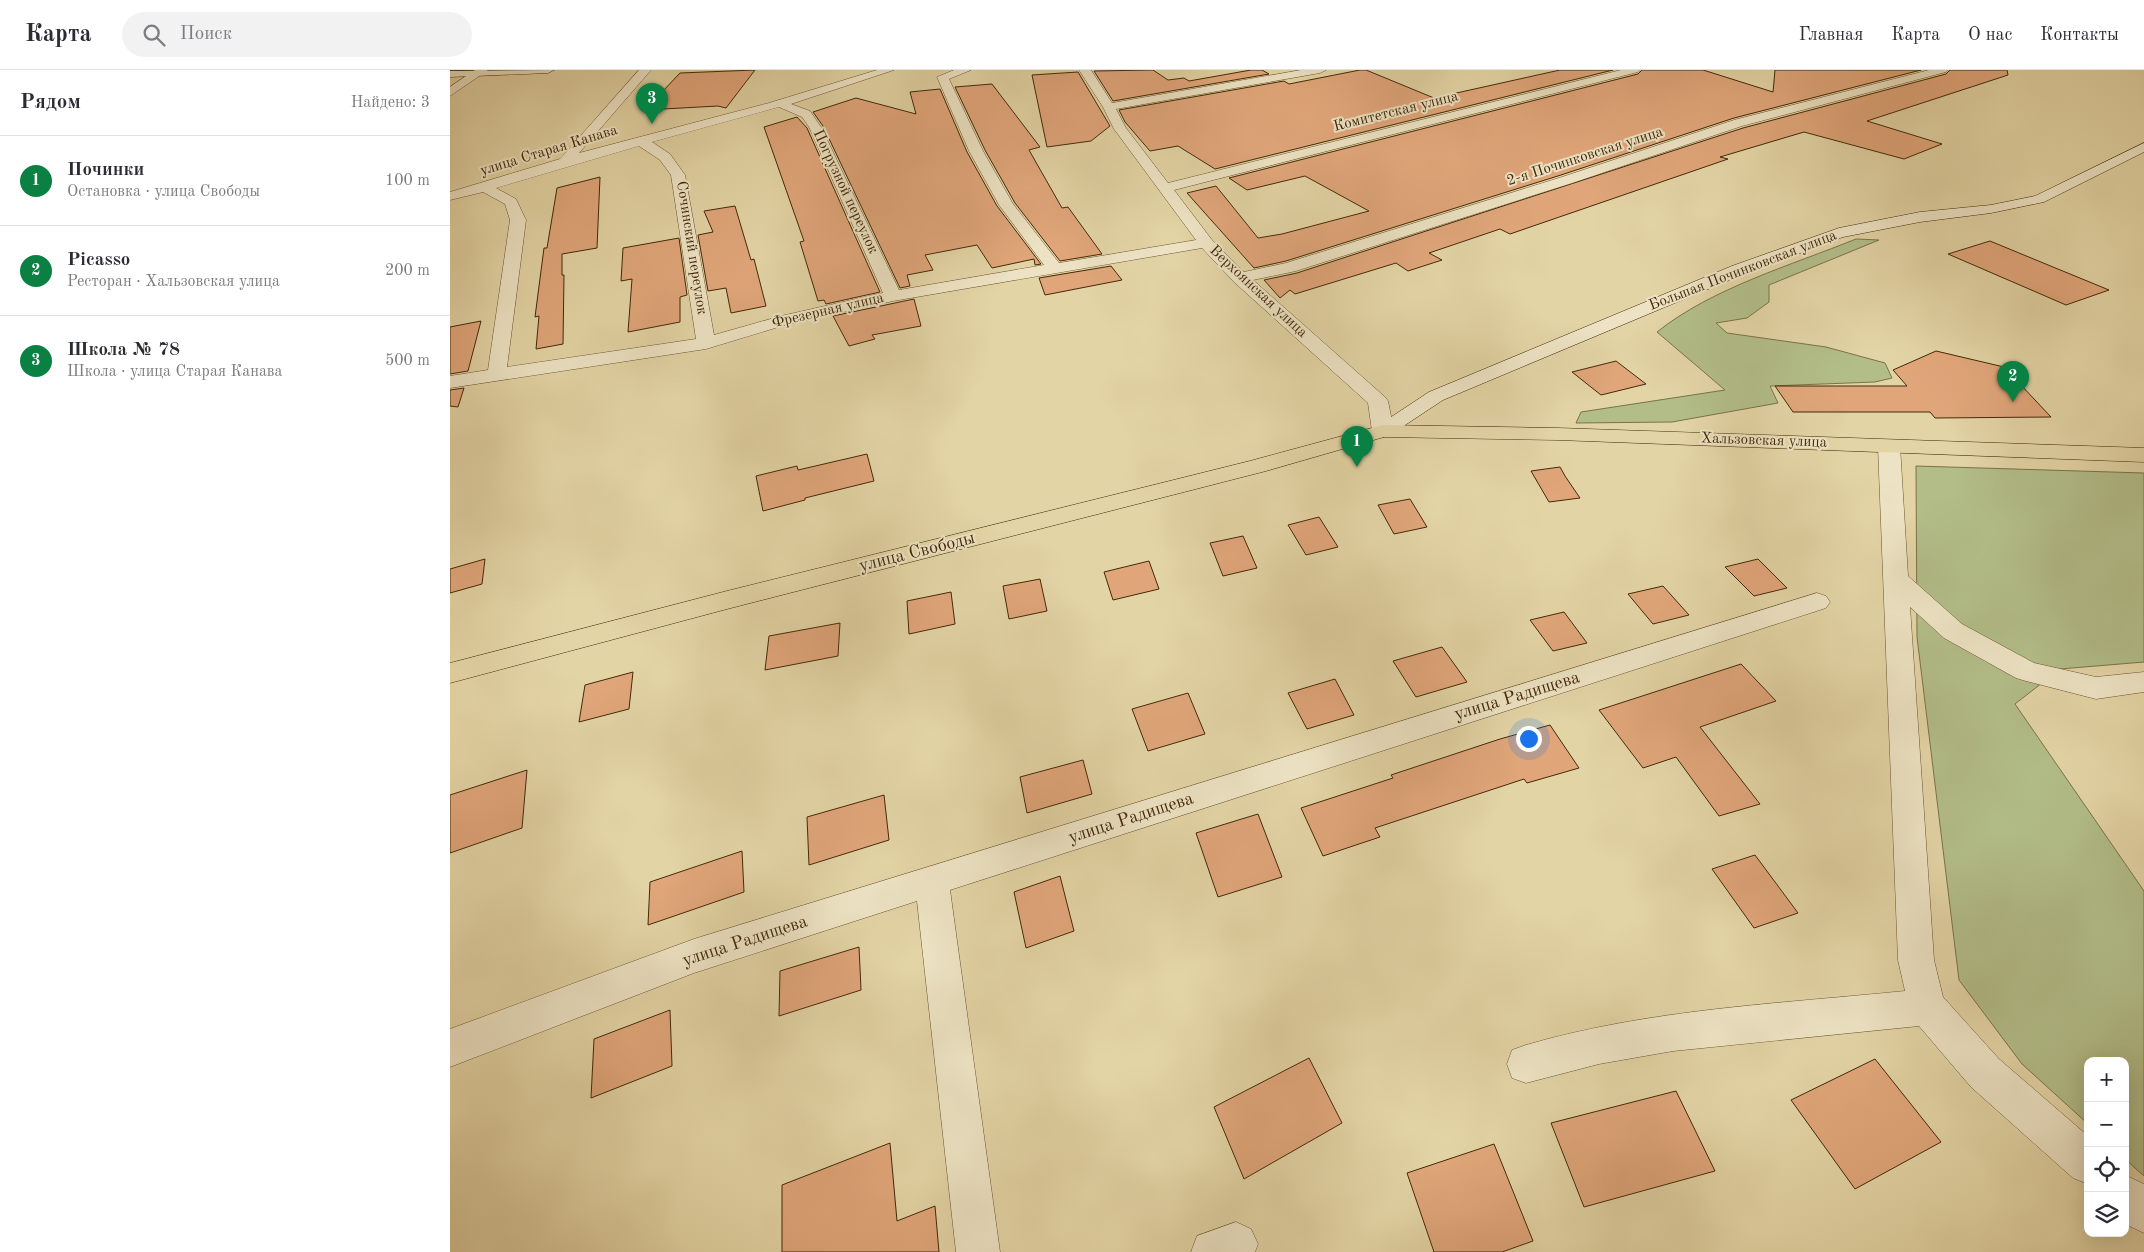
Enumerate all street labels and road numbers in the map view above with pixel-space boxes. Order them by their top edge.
street label: Комитетская улица [1332,89,1460,135]
street label: улица Старая Канава [478,123,620,179]
street label: 2-я Починковская улица [1505,124,1666,189]
street label: Погрузной переулок [810,128,881,257]
street label: Сочинский переулок [673,180,709,316]
street label: Большая Починковская улица [1647,228,1839,314]
street label: Верхоянская улица [1206,243,1310,341]
street label: Фрезерная улица [771,291,886,331]
street label: Хальзовская улица [1701,431,1828,451]
street label: улица Свободы [857,529,977,575]
street label: улица Радищева [1452,668,1582,724]
street label: улица Радищева [1066,789,1196,847]
street label: улица Радищева [680,912,810,970]

